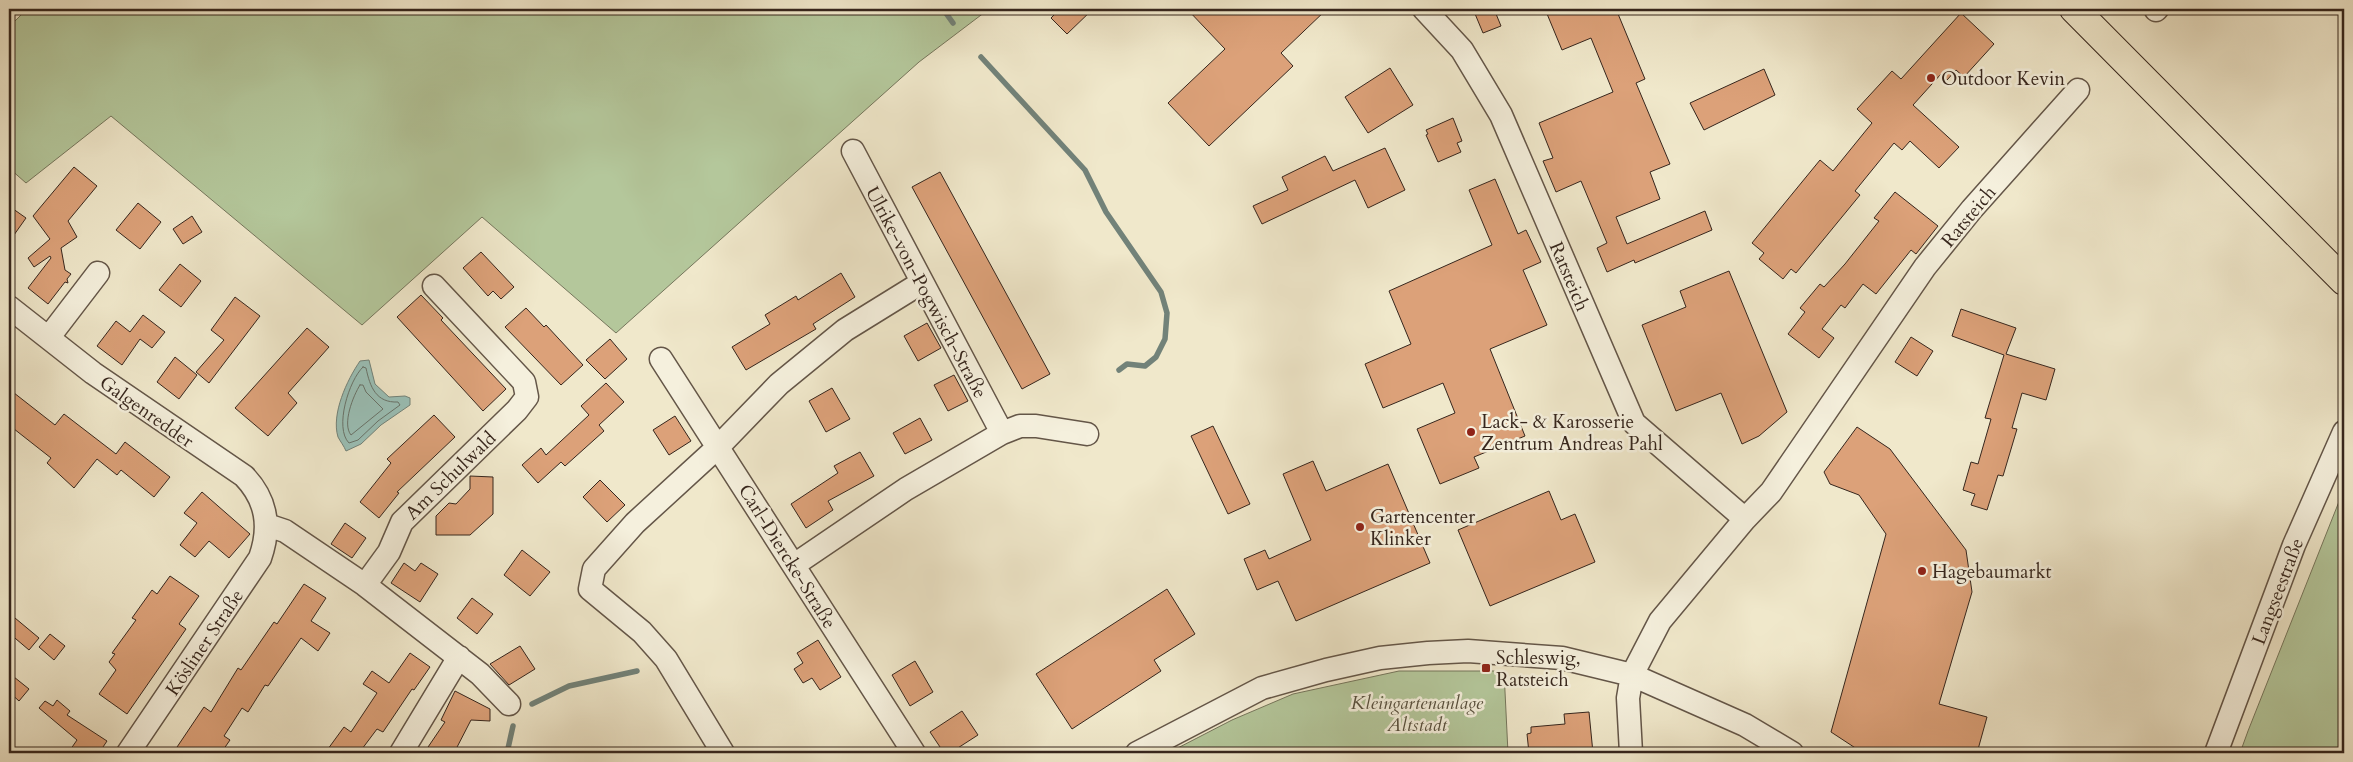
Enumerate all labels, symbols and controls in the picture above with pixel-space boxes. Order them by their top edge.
place label: Outdoor Kevin [1941,66,2065,92]
marker: Outdoor Kevin [1925,72,1937,84]
street label: Ratsteich [1935,180,2002,253]
street label: Ulrike-von-Pogwisch-Straße [859,182,993,403]
street label: Ratsteich [1543,238,1595,315]
street label: Galgenredder [94,370,199,454]
place label: Lack- & Karosserie Zentrum Andreas Pahl [1481,409,1663,457]
street label: Am Schulwald [400,426,502,526]
marker: Lack- & Karosserie Zentrum Andreas Pahl [1465,426,1477,438]
street label: Carl-Diercke-Straße [732,479,842,634]
place label: Gartencenter Klinker [1370,504,1475,552]
marker: Gartencenter Klinker [1354,521,1366,533]
street label: Langseestraße [2246,534,2310,648]
place label: Hagebaumarkt [1932,559,2052,585]
marker: Hagebaumarkt [1916,565,1928,577]
street label: Kösliner Straße [160,584,250,701]
place label: Schleswig, Ratsteich [1496,645,1580,693]
marker: Schleswig, Ratsteich [1480,662,1492,674]
park label: Kleingartenanlage Altstadt [1351,690,1484,738]

